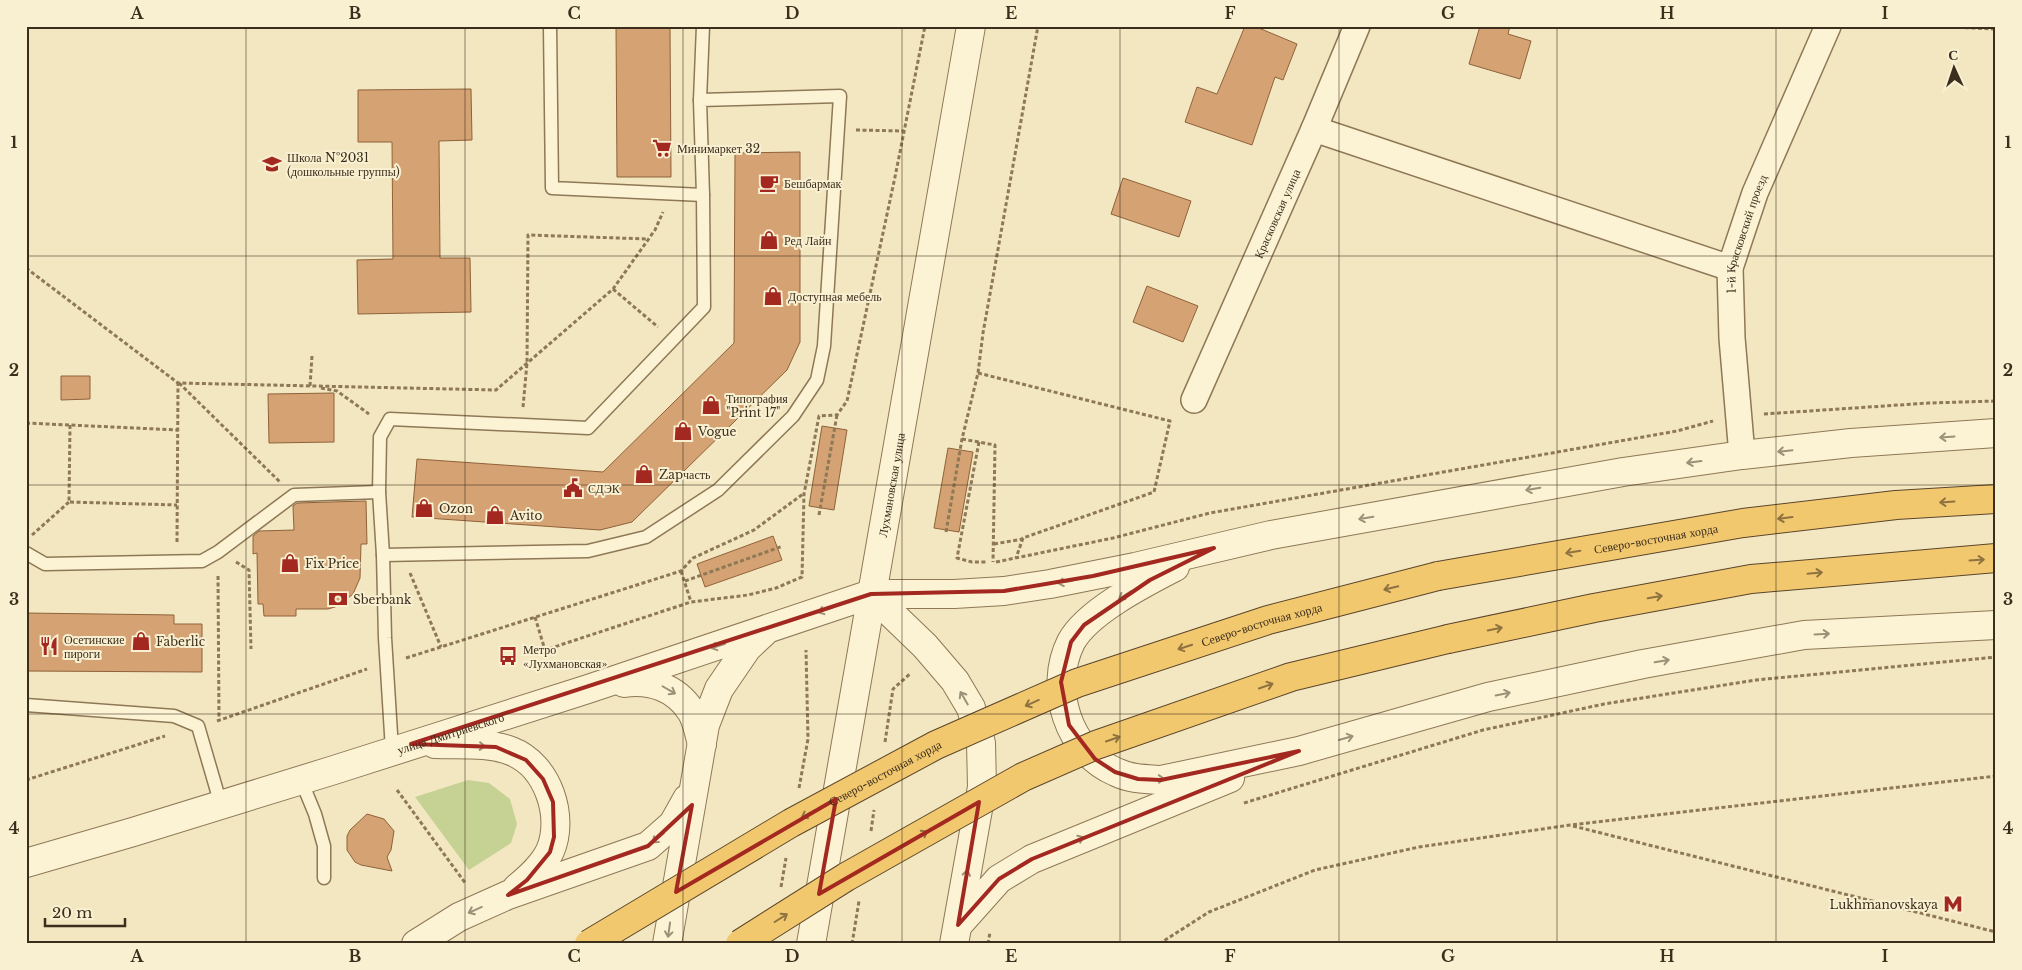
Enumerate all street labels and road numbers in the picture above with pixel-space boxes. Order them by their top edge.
street label: Красковская улица [1250,166,1303,261]
street label: 1-й Красковский проезд [1722,172,1770,294]
street label: Лухмановская улица [875,431,908,538]
street label: Северо-восточная хорда [1593,520,1720,556]
street label: Северо-восточная хорда [1199,599,1324,649]
street label: улица Дмитриевского [395,709,506,757]
street label: Северо-восточная хорда [826,736,944,809]

